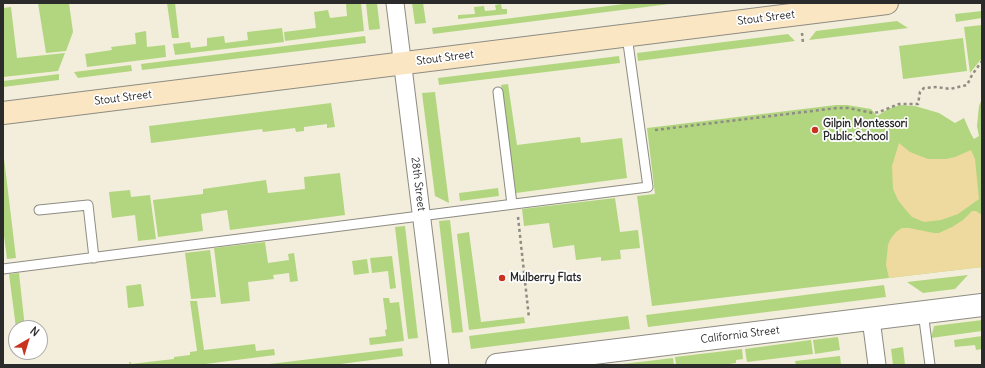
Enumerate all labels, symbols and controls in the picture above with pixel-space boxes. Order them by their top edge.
street label: Stout Street [736,8,796,28]
street label: Stout Street [415,48,475,68]
street label: Stout Street [93,88,153,108]
place label: Gilpin Montessori Public School [823,117,908,143]
marker: Gilpin Montessori Public School [810,125,820,135]
street label: 28th Street [408,156,428,212]
place label: Mulberry Flats [510,271,581,285]
marker: Mulberry Flats [497,273,507,283]
north arrow [8,320,48,360]
text: N [27,323,42,339]
street label: California Street [700,324,780,346]

